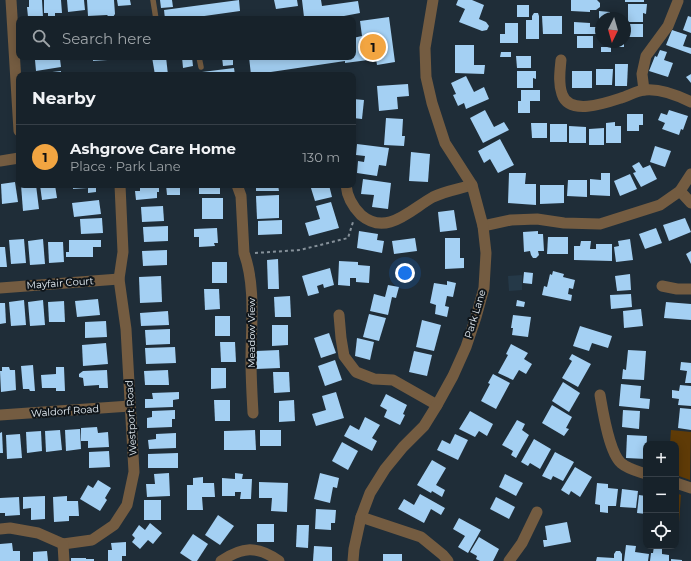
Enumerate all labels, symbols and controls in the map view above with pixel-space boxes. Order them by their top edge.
north arrow [595,12,631,48]
search box [16,16,356,60]
icon: search [30,27,52,49]
text: Search here [62,29,151,48]
pin: 1 [360,32,386,62]
text: Nearby [32,88,96,108]
text: Ashgrove Care Home [70,139,236,158]
text: 1 [42,149,48,165]
text: 130 m [302,149,340,165]
text: Place · Park Lane [70,158,181,174]
your location [395,263,415,283]
street label: Mayfair Court [26,274,94,292]
street label: Park Lane [461,288,489,340]
street label: Meadow View [245,298,258,368]
street label: Westport Road [123,380,139,456]
street label: Waldorf Road [30,402,100,420]
map controls [643,441,679,549]
button: + [643,441,679,477]
button: − [643,477,679,513]
button: locate [643,513,679,549]

